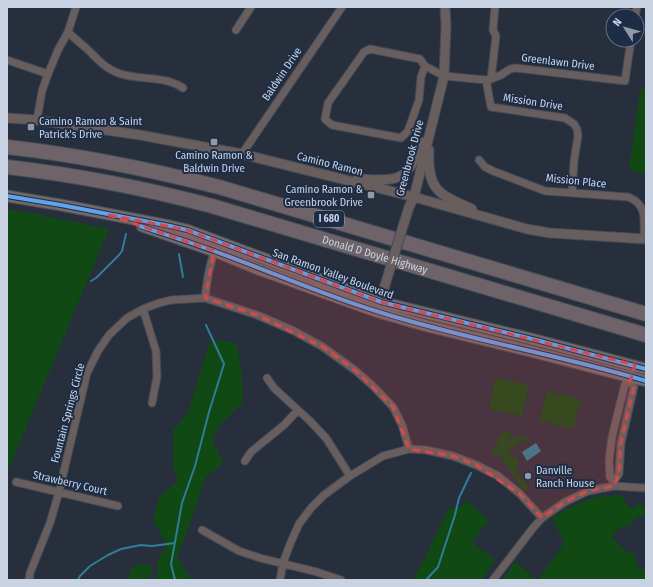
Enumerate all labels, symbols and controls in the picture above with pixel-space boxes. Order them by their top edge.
north arrow [605,8,645,48]
text: N [610,16,625,29]
street label: Baldwin Drive [259,45,305,103]
street label: Greenlawn Drive [521,51,595,73]
street label: Mission Drive [502,91,564,113]
place label: Camino Ramon & Saint Patrick's Drive [39,115,142,141]
street label: Greenbrook Drive [394,118,426,198]
marker: Camino Ramon & Saint Patrick's Drive [26,122,36,132]
marker: Camino Ramon & Baldwin Drive [209,137,219,147]
place label: Camino Ramon & Baldwin Drive [175,149,253,175]
street label: Camino Ramon [296,150,364,178]
street label: Mission Place [545,171,607,191]
place label: Camino Ramon & Greenbrook Drive [285,183,363,209]
marker: Camino Ramon & Greenbrook Drive [366,190,376,200]
road number: I 680 [314,211,344,227]
street label: Donald D Doyle Highway [321,233,429,276]
street label: San Ramon Valley Boulevard [271,246,395,302]
street label: Fountain Springs Circle [48,362,88,464]
place label: Danville Ranch House [536,464,595,490]
street label: Strawberry Court [32,468,109,498]
marker: Danville Ranch House [523,471,533,481]

